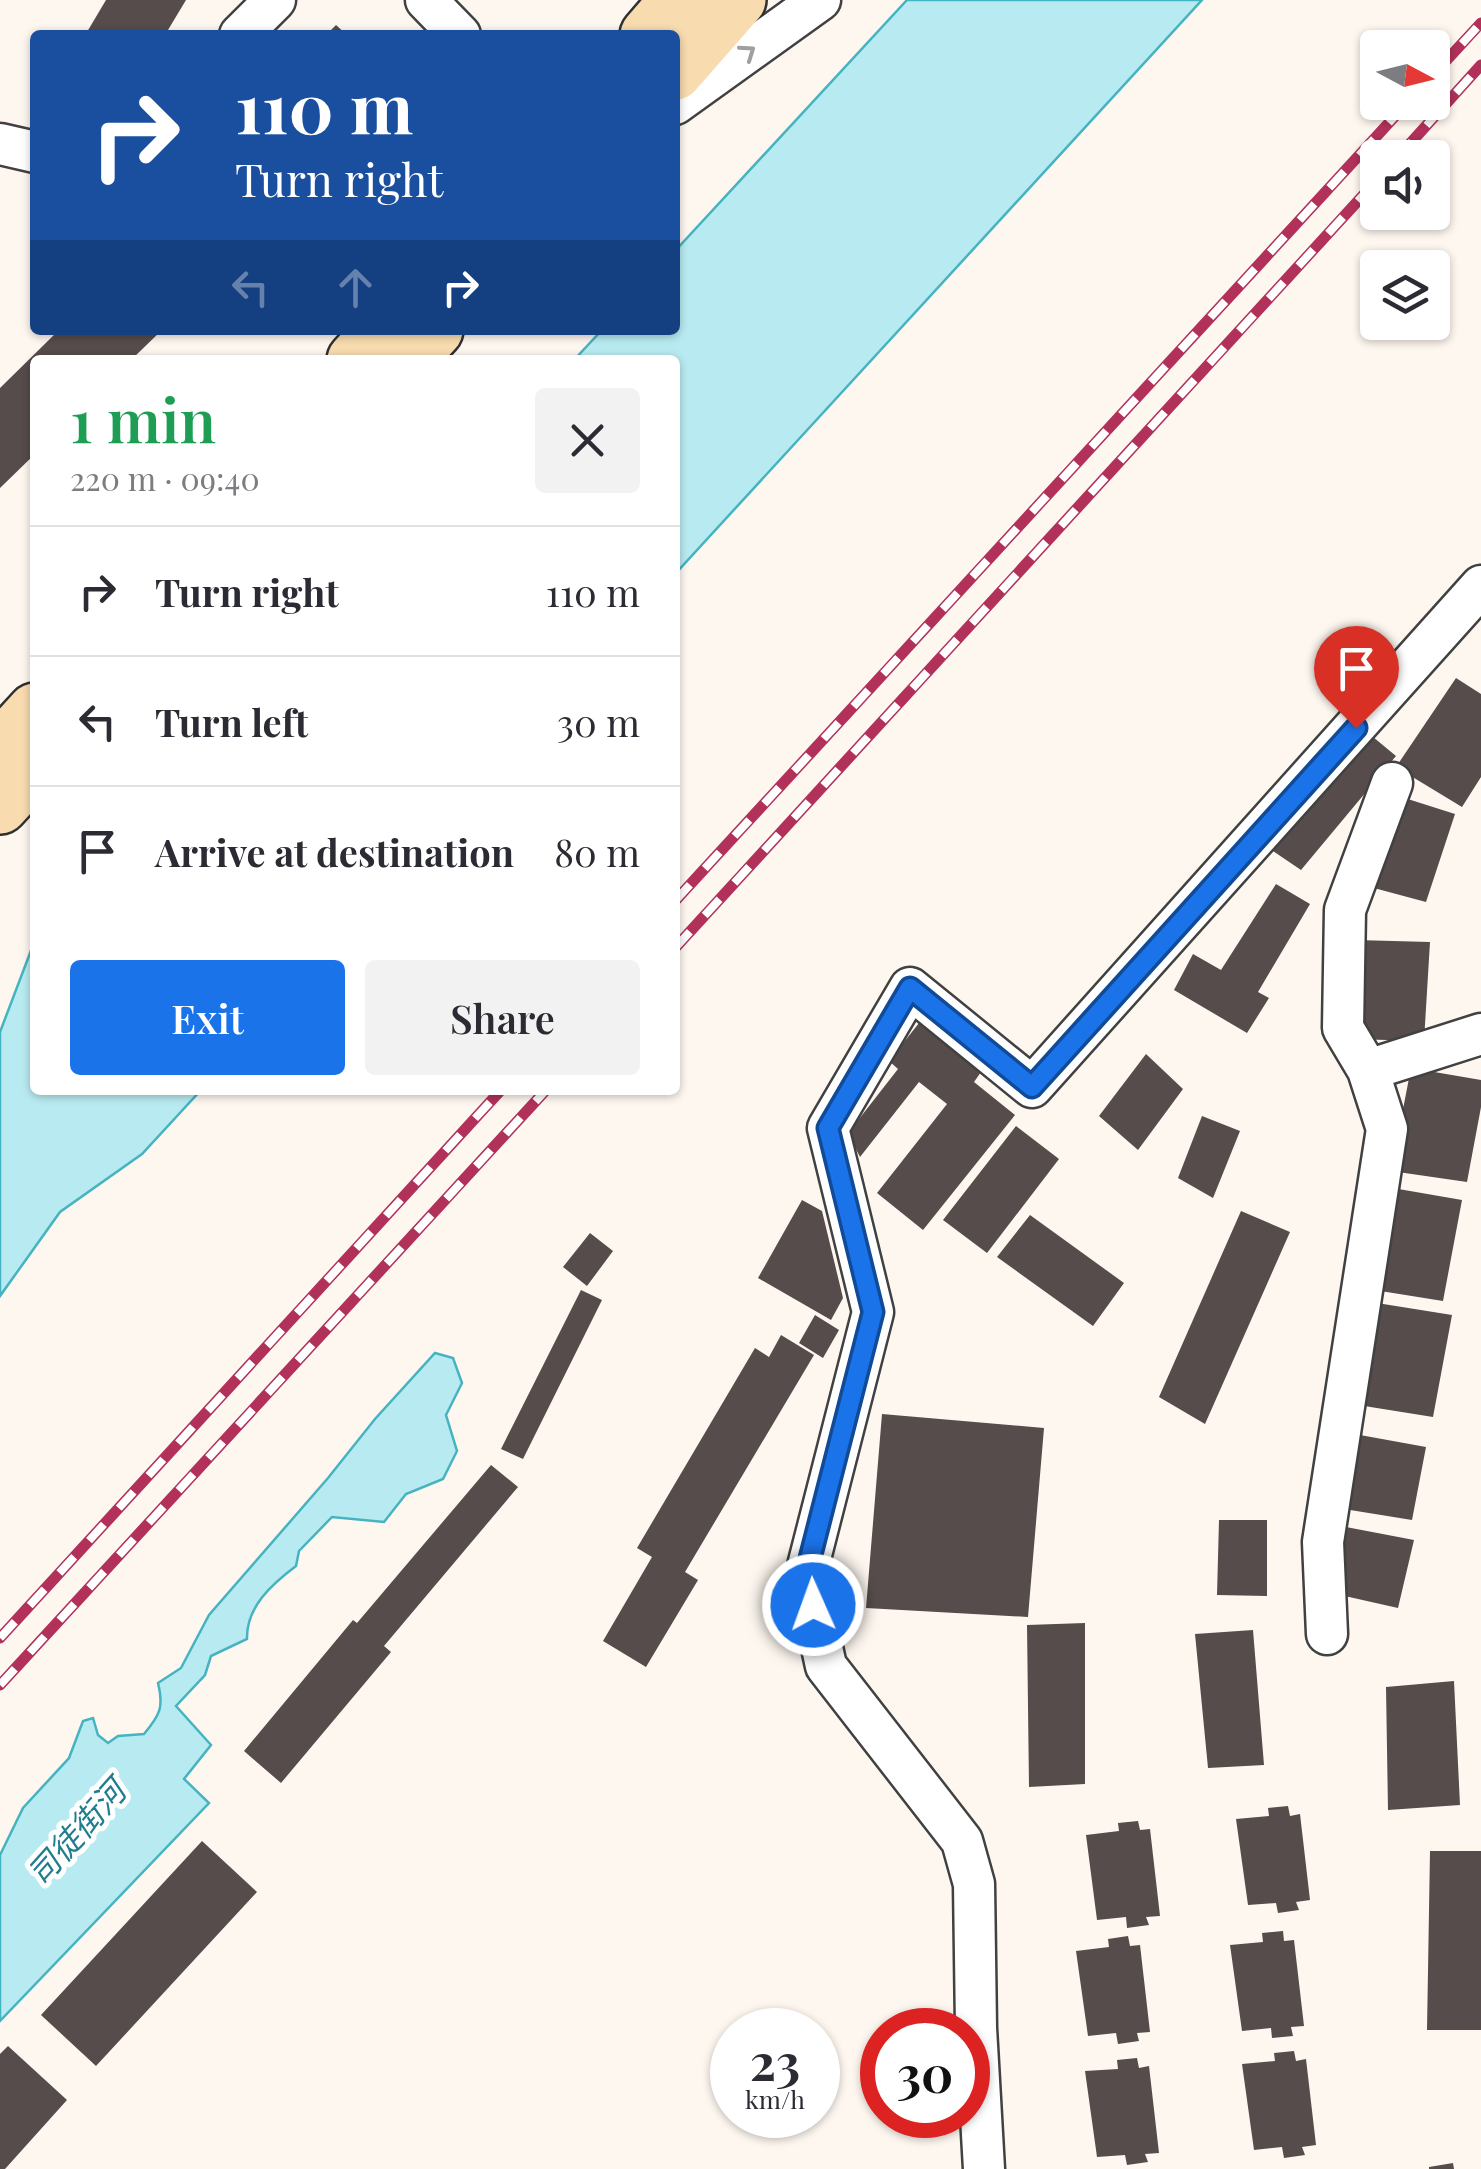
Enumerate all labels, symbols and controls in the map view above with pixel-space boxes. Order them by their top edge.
north arrow [1360,30,1450,120]
map controls [1360,30,1450,340]
one-way arrow [736,46,755,64]
text: 110 m [235,58,413,152]
icon: right [70,70,200,200]
button: sound [1360,140,1450,230]
text: Turn right [235,148,443,208]
button: layers [1360,250,1450,340]
icon: left [223,260,278,315]
icon: ahead [328,260,383,315]
icon: right [433,260,488,315]
text: 1 min [70,378,216,458]
button: close [535,388,640,493]
text: 220 m · 09:40 [70,456,260,499]
icon: right [70,564,125,619]
text: Turn right [155,566,339,617]
text: 110 m [546,566,640,617]
pin [1314,626,1399,729]
icon: arrive [1329,641,1384,696]
icon: left [70,694,125,749]
text: Turn left [155,696,308,747]
text: 30 m [557,696,640,747]
icon: arrive [70,824,125,879]
text: Arrive at destination [155,826,514,877]
text: 80 m [554,826,640,877]
button: Exit [70,960,345,1075]
button: Share [365,960,640,1075]
position arrow [761,1553,865,1657]
water label: 司徒街河 [16,1765,138,1893]
speed limit sign: 30 [860,2008,990,2138]
text: 23 [750,2027,800,2094]
text: km/h [745,2082,805,2115]

